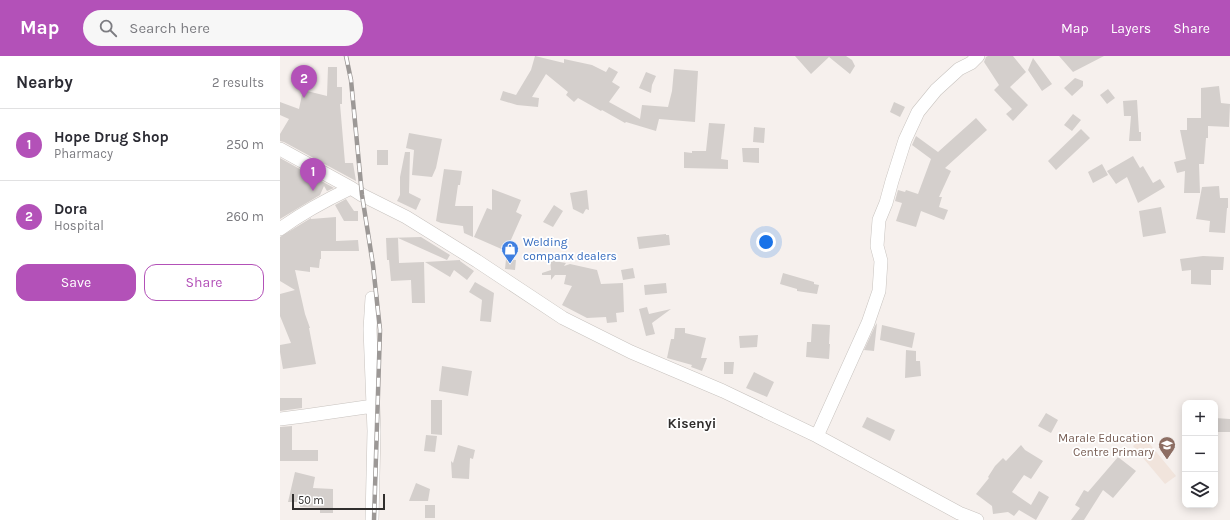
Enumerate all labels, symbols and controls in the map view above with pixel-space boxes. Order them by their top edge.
search box [83,10,363,46]
text: Map [20,17,59,39]
icon: search [97,17,119,39]
text: Search here [129,19,210,37]
text: Map [1061,20,1089,37]
text: Layers [1111,20,1151,37]
text: Share [1173,20,1210,37]
pin: 2 [291,65,317,98]
text: Nearby [16,72,73,92]
text: 2 results [212,75,264,90]
text: Hope Drug Shop [54,128,169,146]
text: 1 [27,137,31,152]
text: 250 m [226,137,264,152]
text: Pharmacy [54,146,113,161]
pin: 1 [300,158,326,191]
text: Dora [54,200,87,218]
text: 2 [25,209,33,224]
text: 260 m [226,209,264,224]
text: Hospital [54,218,104,233]
your location [756,232,776,252]
place label: Welding companx dealers [523,235,617,263]
shop icon: Welding companx dealers [500,239,520,264]
button: Save [16,264,136,301]
button: Share [144,264,264,301]
map controls [1182,400,1218,508]
button: + [1182,400,1218,436]
district label: Kisenyi [668,415,716,432]
place label: Marale Education Centre Primary [1058,431,1154,459]
school or university icon: Marale Education Centre Primary [1157,435,1177,460]
button: − [1182,436,1218,472]
button: layers [1182,472,1218,508]
scale bar [292,492,385,511]
text: 50 m [298,494,324,507]

